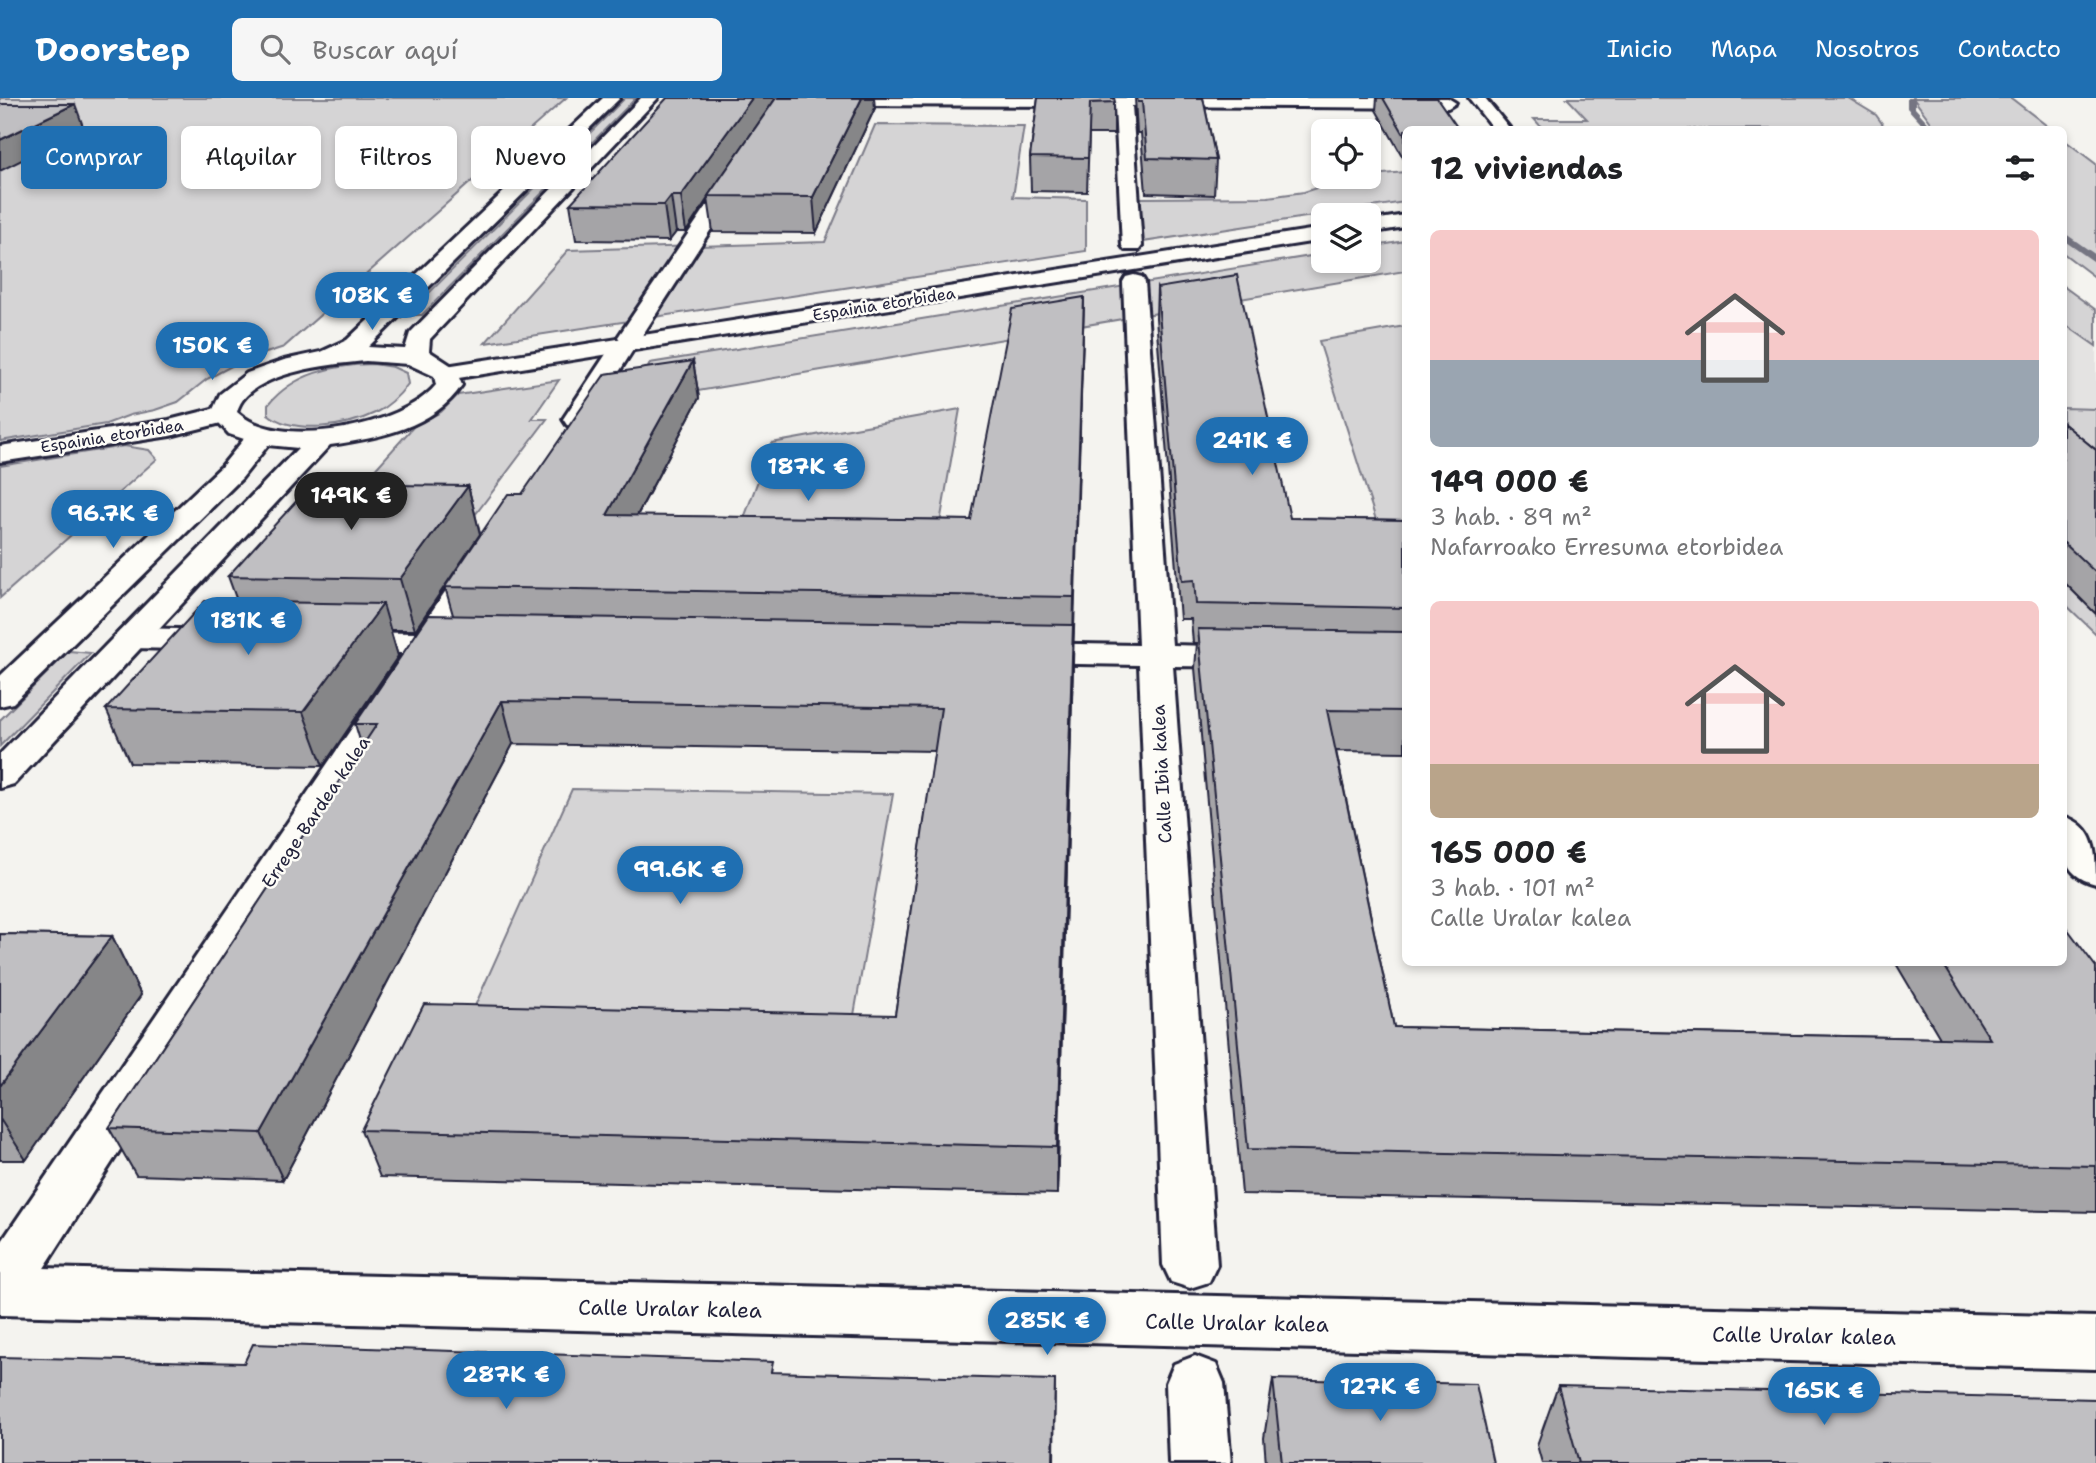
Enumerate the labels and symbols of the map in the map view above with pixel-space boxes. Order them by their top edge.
pin: 108K € [315,272,429,332]
street label: Espainia etorbidea [811,282,957,326]
pin: 150K € [155,322,269,382]
street label: Espainia etorbidea [39,414,185,458]
pin: 241K € [1195,418,1309,477]
pin: 187K € [751,444,865,503]
pin: 149K € [294,472,408,532]
pin: 96.7K € [48,490,178,550]
pin: 181K € [191,598,305,657]
street label: Calle Ibia kalea [1146,704,1178,844]
street label: Errege Bardea kalea [256,731,376,893]
pin: 99.6K € [615,846,745,906]
street label: Calle Uralar kalea [578,1293,762,1325]
pin: 285K € [990,1298,1104,1357]
street label: Calle Uralar kalea [1145,1307,1329,1339]
street label: Calle Uralar kalea [1712,1320,1896,1352]
pin: 287K € [449,1352,563,1411]
pin: 127K € [1323,1364,1437,1423]
pin: 165K € [1767,1368,1881,1427]

